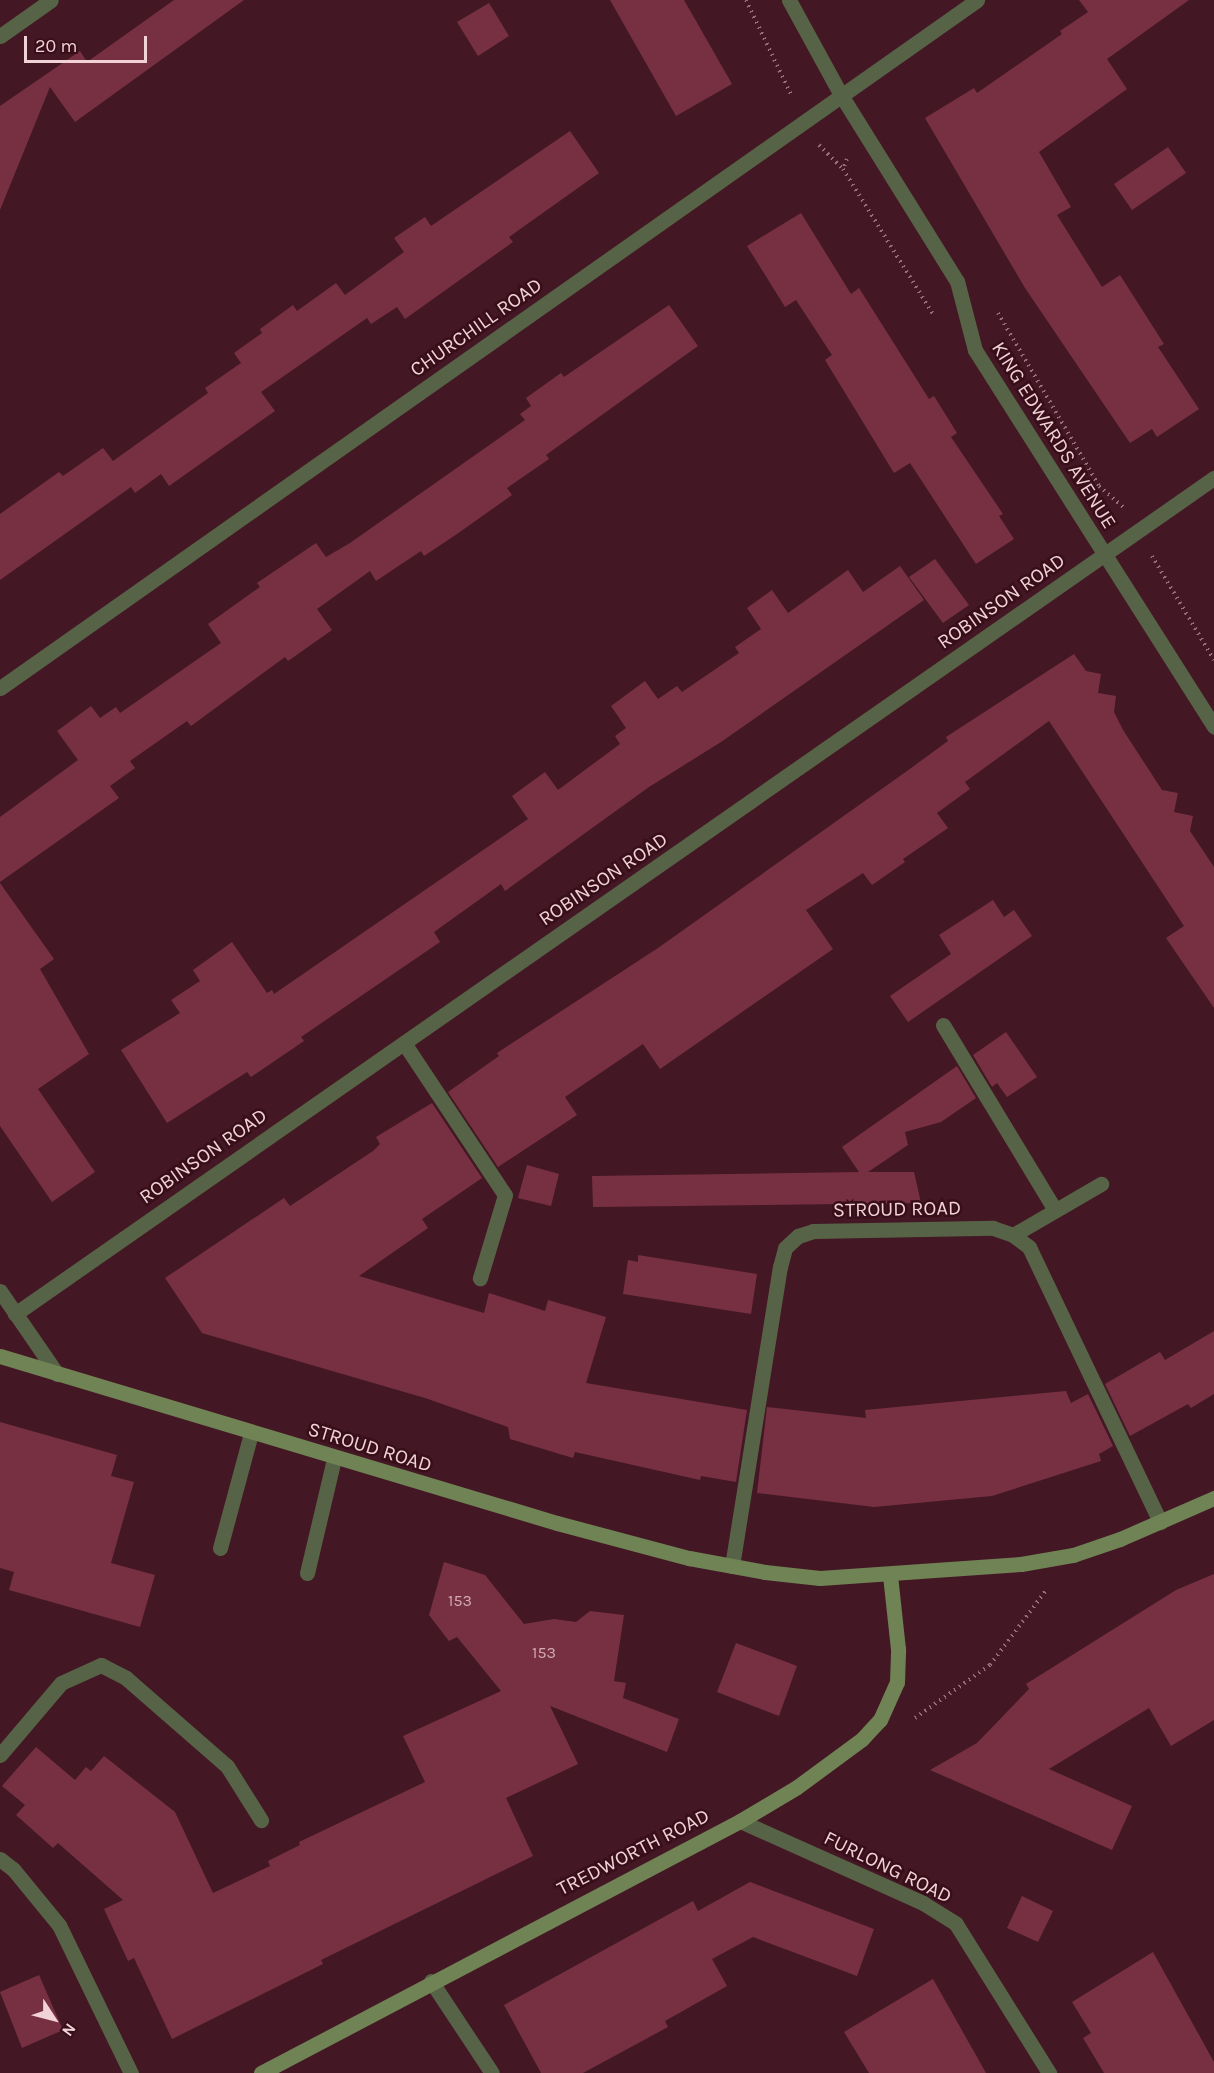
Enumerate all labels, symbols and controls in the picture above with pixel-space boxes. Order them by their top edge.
scale bar [27,24,150,62]
text: 20 m [35,35,77,57]
street label: CHURCHILL ROAD [405,273,547,381]
street label: KING EDWARDS AVENUE [987,337,1121,533]
street label: ROBINSON ROAD [933,548,1069,654]
street label: ROBINSON ROAD [534,827,672,931]
street label: ROBINSON ROAD [135,1103,271,1209]
street label: STROUD ROAD [833,1196,961,1222]
street label: STROUD ROAD [305,1417,435,1477]
house number: 153 [448,1591,472,1611]
house number: 153 [532,1643,556,1663]
street label: TREDWORTH ROAD [553,1803,713,1901]
street label: FURLONG ROAD [820,1826,956,1908]
north arrow [24,1989,84,2049]
text: N [58,2020,80,2040]

